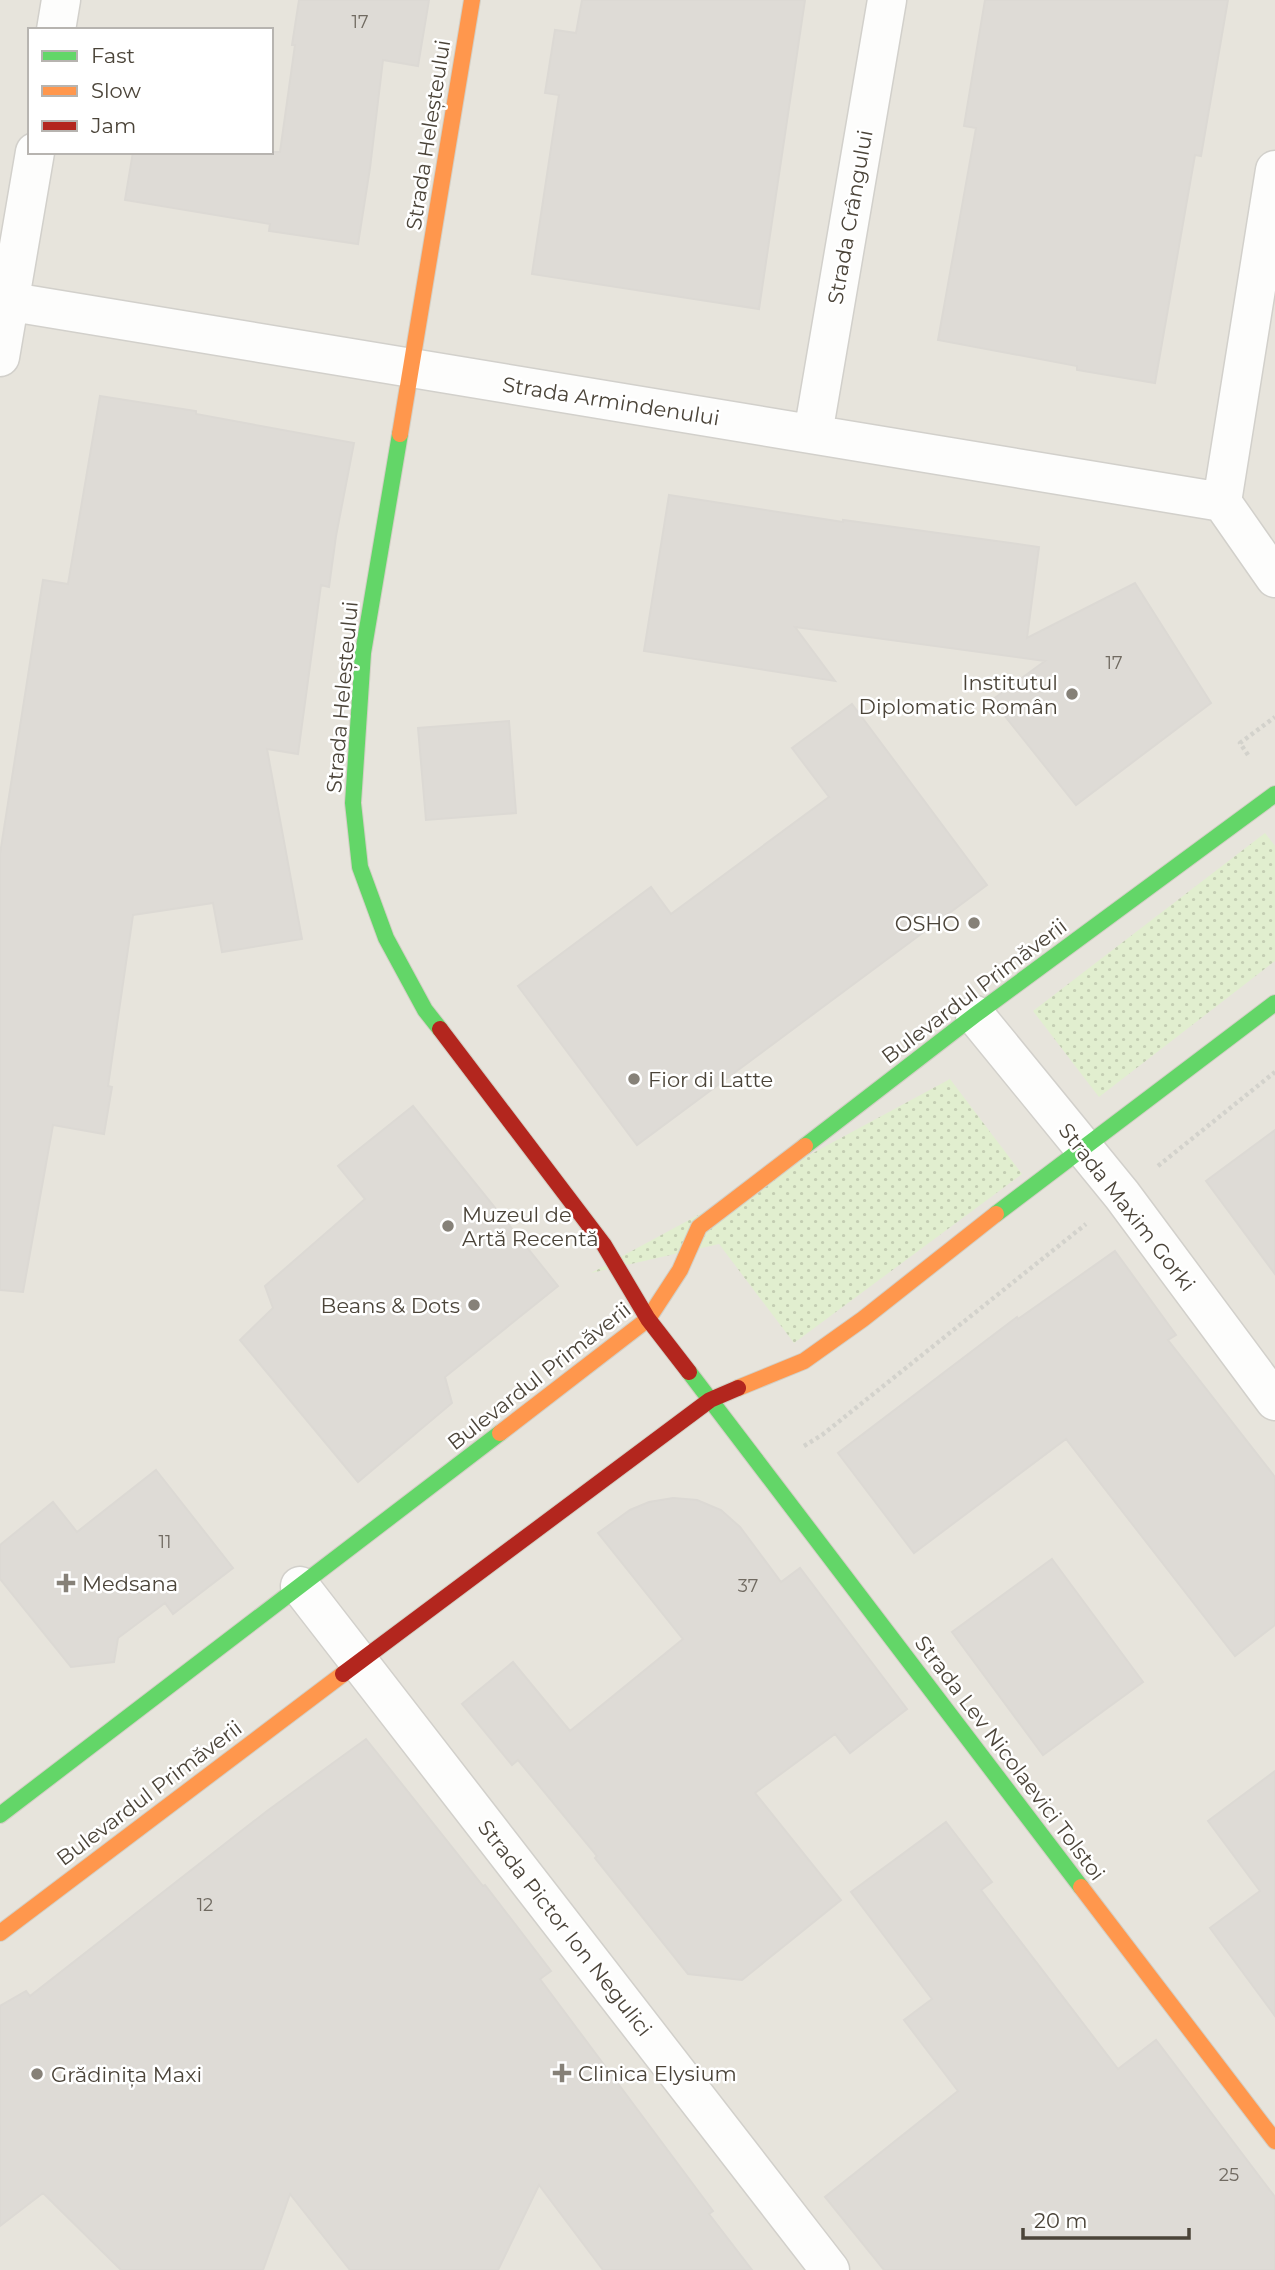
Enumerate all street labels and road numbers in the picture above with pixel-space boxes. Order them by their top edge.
street label: Strada Heleșteului [401,38,456,232]
street label: Strada Crângului [822,128,878,306]
street label: Strada Armindenului [501,371,721,431]
street label: Strada Heleșteului [321,600,364,794]
street label: Bulevardul Primăverii [876,913,1072,1069]
street label: Strada Maxim Gorki [1054,1118,1200,1296]
street label: Bulevardul Primăverii [443,1297,635,1455]
street label: Strada Lev Nicolaevici Tolstoi [910,1631,1110,1885]
street label: Bulevardul Primăverii [51,1715,247,1871]
street label: Strada Pictor Ion Negulici [473,1815,657,2041]

